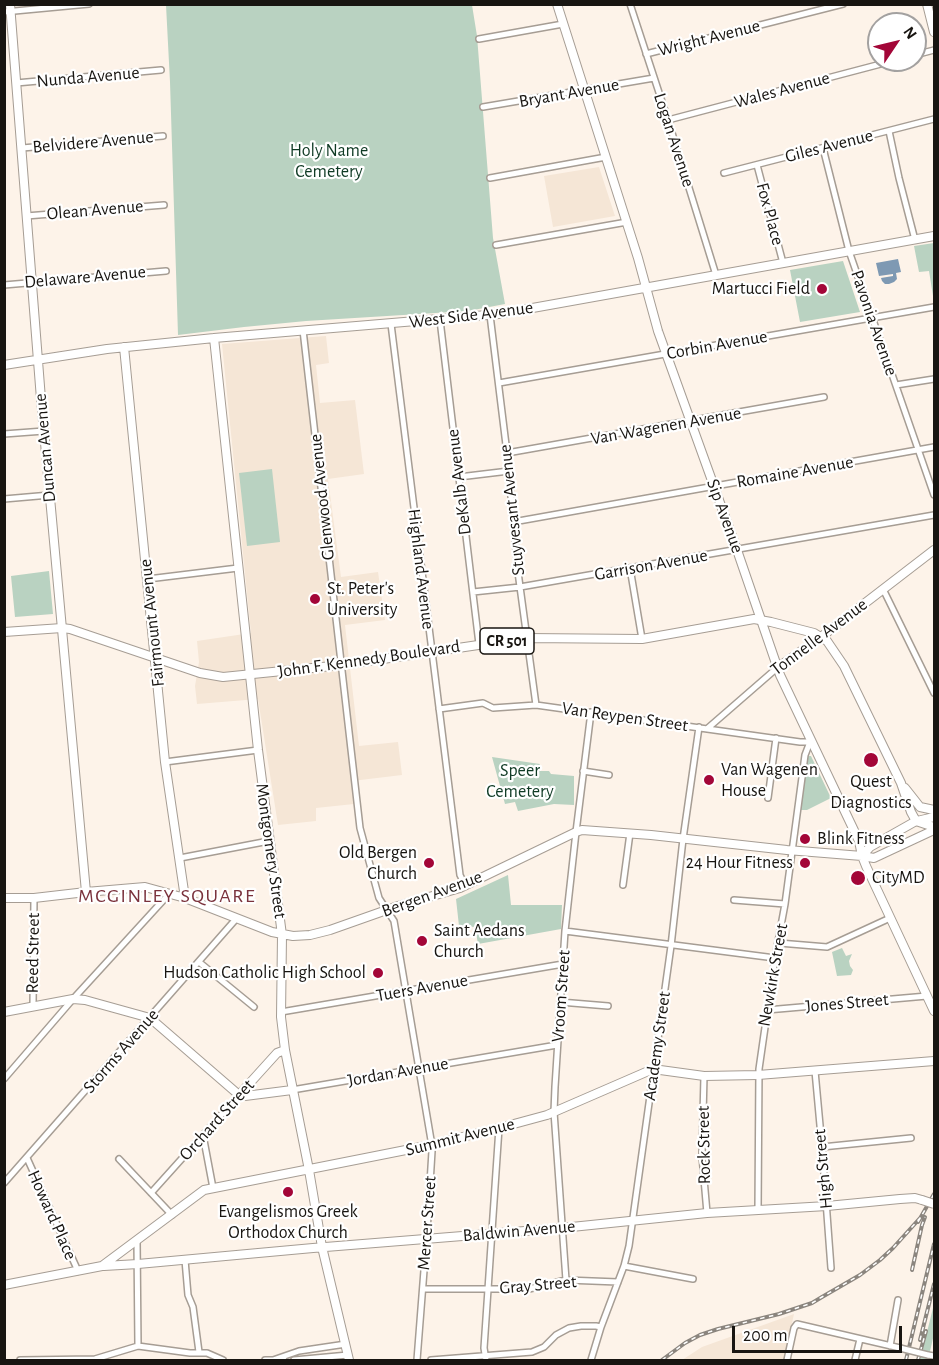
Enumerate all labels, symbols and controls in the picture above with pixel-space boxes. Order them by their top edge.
north arrow [867,12,927,72]
street label: Wright Avenue [656,15,762,61]
text: N [900,24,920,42]
street label: Nunda Avenue [36,62,140,92]
street label: Wales Avenue [732,67,832,113]
street label: Bryant Avenue [517,74,621,112]
street label: Logan Avenue [649,90,699,190]
street label: Giles Avenue [783,125,875,167]
street label: Belvidere Avenue [32,126,154,158]
park label: Holy Name Cemetery [290,140,368,182]
street label: Fox Place [751,180,789,248]
street label: Olean Avenue [46,195,144,225]
street label: Delaware Avenue [23,261,147,293]
street label: Pavonia Avenue [846,267,902,379]
place label: Martucci Field [712,278,810,300]
marker: Martucci Field [815,282,829,296]
street label: West Side Avenue [408,297,534,333]
street label: Corbin Avenue [665,326,769,364]
street label: Duncan Avenue [29,393,61,503]
street label: Van Wagenen Avenue [589,402,743,450]
street label: DeKalb Avenue [442,428,476,536]
street label: Glenwood Avenue [305,433,339,561]
street label: Stuyvesant Avenue [494,443,530,577]
street label: Romaine Avenue [735,451,855,493]
street label: Sip Avenue [702,476,748,556]
street label: Highland Avenue [403,507,439,631]
street label: Garrison Avenue [593,544,709,586]
street label: Fairmount Avenue [135,558,169,688]
place label: St. Peter's University [327,578,397,620]
marker: St. Peter's University [308,592,322,606]
street label: Tonnelle Avenue [766,594,872,680]
road number: CR 501 [480,628,534,654]
street label: John F. Kennedy Boulevard [277,636,461,682]
street label: Van Reypen Street [561,697,689,737]
marker: Quest Diagnostics [862,751,880,769]
place label: Van Wagenen House [721,759,818,802]
park label: Speer Cemetery [486,760,554,802]
place label: Quest Diagnostics [830,771,912,814]
marker: Van Wagenen House [702,773,716,787]
street label: Montgomery Street [251,782,291,920]
place label: Blink Fitness [817,828,905,850]
marker: Blink Fitness [798,832,812,846]
place label: Old Bergen Church [339,842,417,884]
place label: 24 Hour Fitness [686,852,793,874]
marker: Old Bergen Church [422,856,436,870]
marker: 24 Hour Fitness [798,856,812,870]
street label: Bergen Avenue [379,866,485,922]
place label: CityMD [872,867,925,889]
marker: CityMD [849,869,867,887]
district label: MCGINLEY SQUARE [78,884,256,908]
street label: Reed Street [21,913,45,993]
place label: Saint Aedans Church [434,920,525,962]
street label: Newkirk Street [753,922,793,1028]
marker: Saint Aedans Church [415,934,429,948]
street label: Vroom Street [547,949,575,1043]
place label: Hudson Catholic High School [163,962,366,984]
marker: Hudson Catholic High School [371,966,385,980]
street label: Tuers Avenue [374,969,470,1007]
street label: Jones Street [804,989,890,1017]
street label: Academy Street [639,990,675,1102]
street label: Storms Avenue [78,1004,164,1098]
street label: Jordan Avenue [346,1053,450,1091]
street label: Orchard Street [175,1075,259,1165]
street label: Rock Street [693,1105,715,1185]
street label: Summit Avenue [403,1113,517,1161]
street label: High Street [809,1128,837,1210]
street label: Howard Place [23,1167,81,1263]
street label: Mercer Street [413,1175,441,1271]
marker: Evangelismos Greek Orthodox Church [281,1185,295,1199]
place label: Evangelismos Greek Orthodox Church [218,1201,358,1244]
street label: Baldwin Avenue [462,1215,576,1247]
street label: Gray Street [499,1271,577,1299]
scale bar [735,1314,904,1352]
text: 200 m [743,1327,788,1345]

